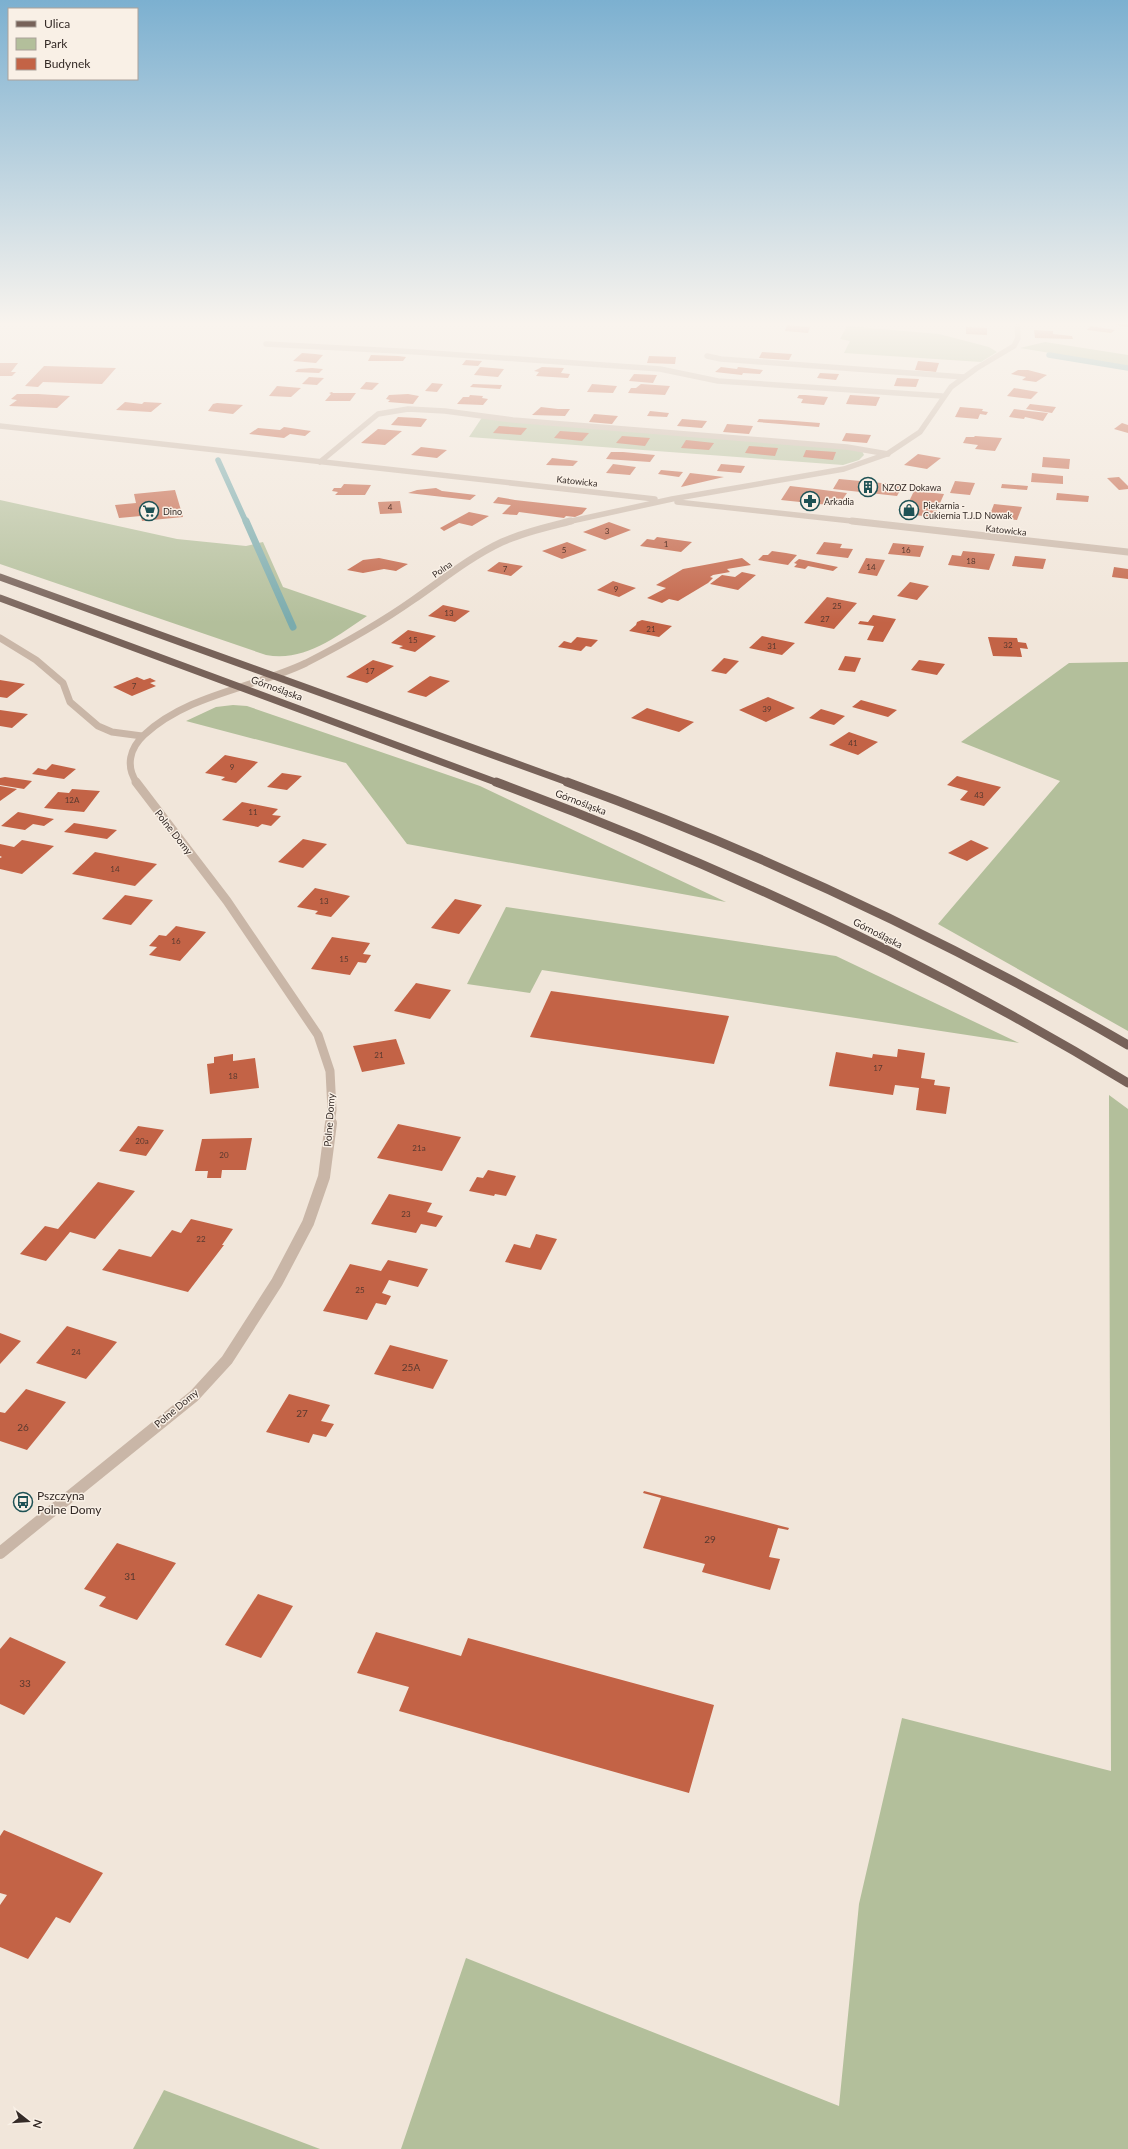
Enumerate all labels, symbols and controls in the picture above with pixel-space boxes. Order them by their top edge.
legend [8,8,138,80]
text: Ulica [44,16,70,31]
text: Park [44,36,68,51]
text: Budynek [44,56,91,71]
street label: Katowicka [556,473,598,489]
building icon: NZOZ Dokawa [857,476,879,498]
place label: NZOZ Dokawa [882,482,941,493]
pharmacy icon: Arkadia [799,490,821,512]
place label: Arkadia [824,496,854,507]
shop icon: Piekarnia - Cukiernia T.J.D Nowak [898,499,920,521]
supermarket icon: Dino [138,500,160,522]
place label: Piekarnia - Cukiernia T.J.D Nowak [923,500,1012,521]
house number: 4 [388,502,393,512]
place label: Dino [163,506,182,517]
street label: Katowicka [985,522,1027,538]
house number: 3 [605,526,610,536]
house number: 1 [664,539,669,549]
house number: 5 [562,545,567,555]
house number: 16 [901,545,911,555]
house number: 18 [966,556,976,566]
street label: Polna [430,558,454,580]
house number: 14 [866,562,876,572]
house number: 7 [503,564,508,574]
house number: 9 [614,584,619,594]
house number: 25 [832,601,842,611]
house number: 13 [444,608,454,618]
house number: 27 [820,614,830,624]
house number: 21 [646,624,656,634]
house number: 15 [408,635,418,645]
house number: 32 [1003,640,1013,650]
house number: 31 [767,641,777,651]
house number: 17 [365,666,375,676]
street label: Górnośląska [250,673,304,703]
house number: 7 [132,681,137,691]
house number: 39 [762,704,772,714]
house number: 41 [848,738,858,748]
house number: 9 [230,762,235,772]
street label: Górnośląska [554,787,608,817]
house number: 43 [974,790,984,800]
house number: 12A [65,795,80,805]
street label: Polne Domy [153,807,196,857]
house number: 11 [248,807,258,817]
house number: 14 [110,864,120,874]
house number: 13 [319,896,329,906]
street label: Górnośląska [851,915,905,951]
house number: 16 [171,936,181,946]
house number: 15 [339,954,349,964]
house number: 21 [374,1050,384,1060]
house number: 17 [873,1063,883,1073]
house number: 18 [228,1071,238,1081]
street label: Polne Domy [321,1092,337,1147]
house number: 20a [135,1136,149,1146]
house number: 21a [412,1143,426,1153]
house number: 20 [219,1150,229,1160]
house number: 23 [401,1209,411,1219]
house number: 22 [196,1234,206,1244]
house number: 25 [355,1285,365,1295]
house number: 24 [71,1347,81,1357]
house number: 25A [402,1361,420,1373]
street label: Polne Domy [152,1386,201,1430]
house number: 27 [296,1407,308,1419]
house number: 26 [17,1421,29,1433]
place label: Pszczyna Polne Domy [37,1488,102,1517]
bus stop icon: Pszczyna Polne Domy [12,1491,34,1513]
house number: 29 [704,1533,716,1545]
house number: 31 [124,1570,136,1582]
house number: 33 [19,1677,31,1689]
north arrow [8,2101,48,2141]
text: N [31,2118,45,2130]

